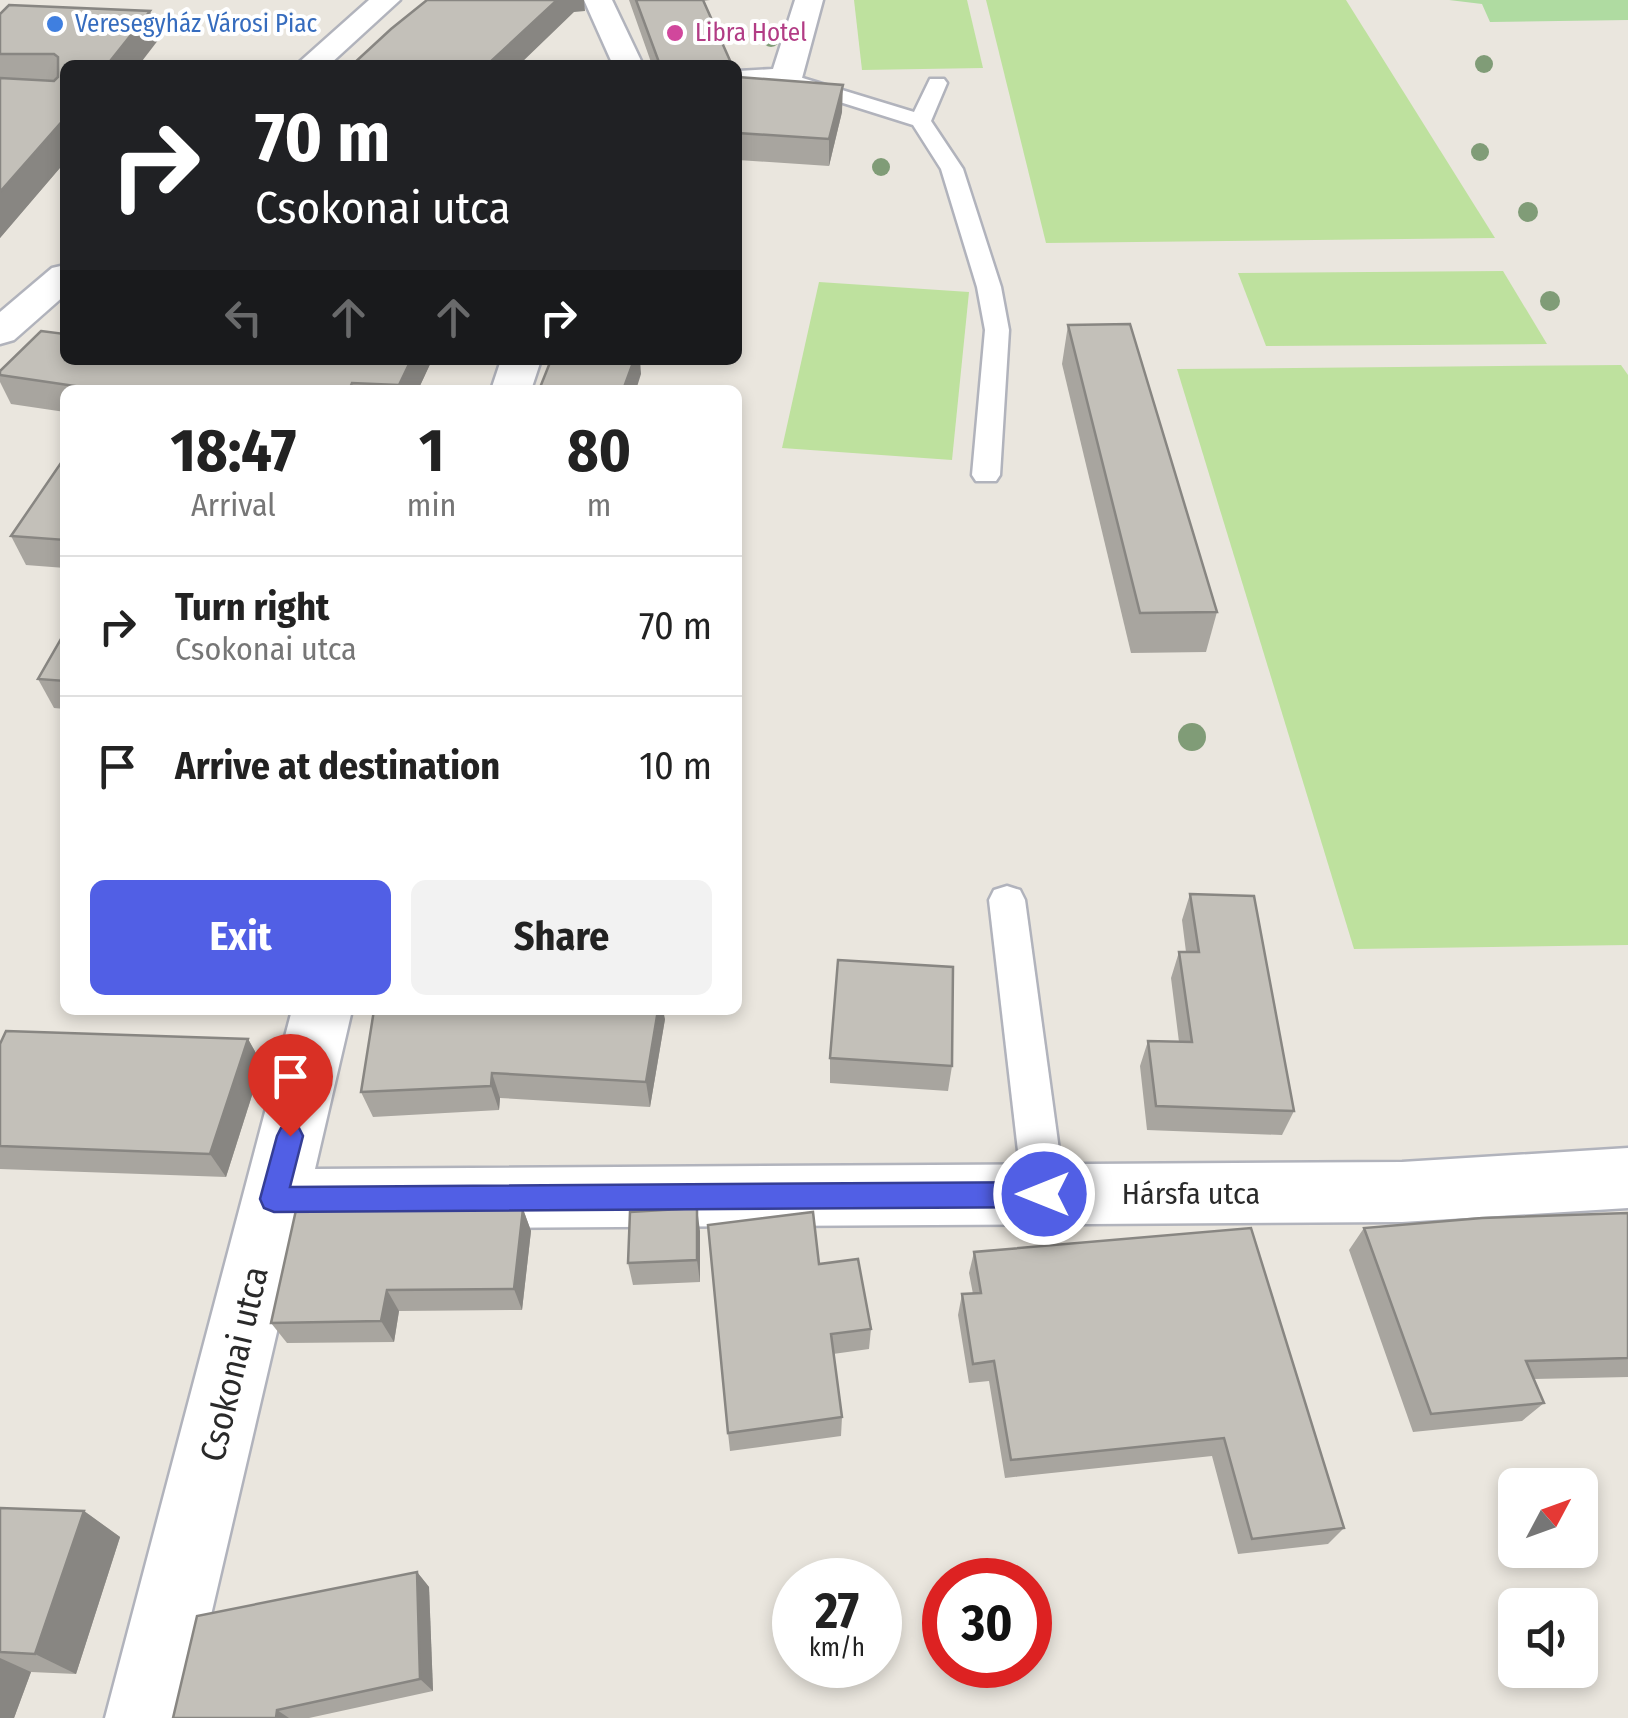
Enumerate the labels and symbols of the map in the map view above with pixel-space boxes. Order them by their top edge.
place label: Veresegyház Városi Piac [75,9,318,39]
marker: Veresegyház Városi Piac [44,13,66,35]
place label: Libra Hotel [695,18,807,48]
marker: Libra Hotel [664,22,686,44]
pin [248,1034,333,1137]
position arrow [992,1142,1096,1246]
street label: Hársfa utca [1122,1176,1260,1212]
street label: Csokonai utca [191,1262,277,1466]
north arrow [1498,1468,1598,1568]
speed limit sign: 30 [922,1558,1052,1688]

